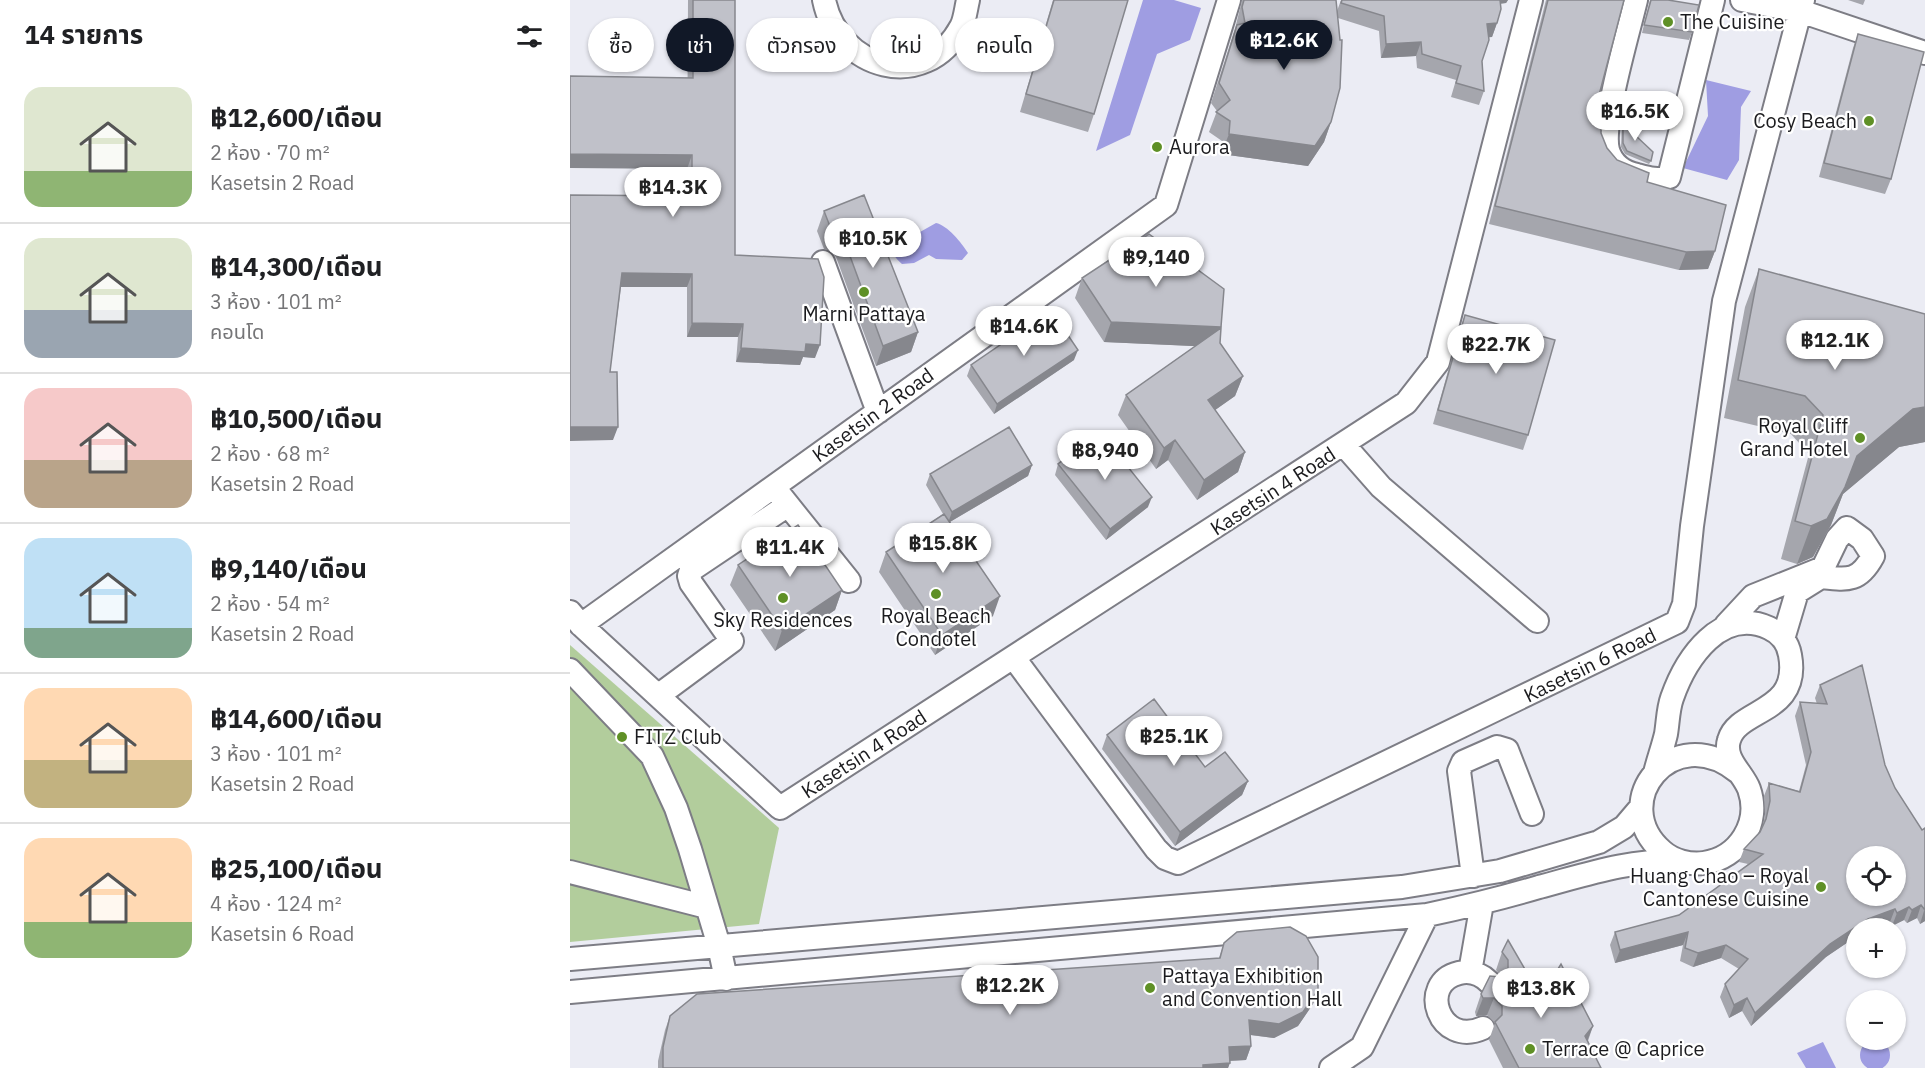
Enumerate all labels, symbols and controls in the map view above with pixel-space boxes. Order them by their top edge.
place label: The Cuisine [1680,8,1784,35]
marker: The Cuisine [1661,15,1675,29]
text: 14 รายการ [24,17,143,51]
chip: ซื้อ [588,18,654,72]
chip: เช่า [666,18,734,72]
chip: ตัวกรอง [746,18,858,72]
chip: ใหม่ [870,18,943,72]
chip: คอนโด [955,18,1054,72]
icon: filters [513,20,546,53]
pin: ฿12.6K [1235,20,1333,71]
text: ฿12.6K [1249,26,1319,53]
pin: ฿16.5K [1586,91,1684,142]
text: ฿16.5K [1600,97,1670,124]
text: ฿12,600/เดือน [210,100,383,134]
place label: Cosy Beach [1753,107,1857,134]
icon: home [72,111,144,183]
marker: Cosy Beach [1862,114,1876,128]
place label: Aurora [1169,133,1230,160]
text: 2 ห้อง · 70 m² [210,139,330,166]
marker: Aurora [1150,140,1164,154]
pin: ฿14.3K [624,167,722,218]
text: Kasetsin 2 Road [210,169,354,196]
text: ฿14.3K [638,173,708,200]
pin: ฿10.5K [824,218,922,269]
text: ฿10.5K [838,224,908,251]
pin: ฿9,140 [1107,237,1205,288]
text: ฿9,140 [1122,243,1190,270]
text: ฿14,300/เดือน [210,249,383,283]
icon: home [72,262,144,334]
marker: Marni Pattaya [857,285,871,299]
text: 3 ห้อง · 101 m² [210,288,342,315]
place label: Marni Pattaya [803,300,926,327]
pin: ฿14.6K [975,306,1073,357]
text: ฿14.6K [989,312,1059,339]
text: คอนโด [210,318,264,345]
pin: ฿12.1K [1786,320,1884,371]
pin: ฿22.7K [1447,324,1545,375]
text: ฿12.1K [1800,326,1870,353]
text: ฿22.7K [1461,330,1531,357]
street label: Kasetsin 2 Road [806,361,939,468]
text: ฿10,500/เดือน [210,401,383,435]
icon: home [72,412,144,484]
place label: Royal Cliff Grand Hotel [1740,412,1849,462]
pin: ฿8,940 [1056,430,1154,481]
marker: Royal Cliff Grand Hotel [1853,431,1867,445]
text: ฿8,940 [1071,436,1139,463]
text: 2 ห้อง · 68 m² [210,440,330,467]
street label: Kasetsin 4 Road [1205,440,1341,541]
text: Kasetsin 2 Road [210,470,354,497]
pin: ฿15.8K [894,523,992,574]
pin: ฿11.4K [741,527,839,578]
text: ฿15.8K [908,529,978,556]
text: ฿11.4K [755,533,825,560]
text: ฿9,140/เดือน [210,551,367,585]
icon: home [72,562,144,634]
marker: Royal Beach Condotel [929,587,943,601]
text: 2 ห้อง · 54 m² [210,590,330,617]
marker: Sky Residences [776,591,790,605]
place label: Royal Beach Condotel [881,602,991,652]
place label: Sky Residences [713,606,853,633]
text: Kasetsin 2 Road [210,620,354,647]
street label: Kasetsin 6 Road [1519,621,1661,708]
text: ฿14,600/เดือน [210,701,383,735]
street label: Kasetsin 4 Road [796,703,932,804]
icon: home [72,712,144,784]
pin: ฿25.1K [1125,716,1223,767]
text: ฿25.1K [1139,722,1209,749]
place label: FITZ Club [634,723,722,750]
marker: FITZ Club [615,730,629,744]
text: 3 ห้อง · 101 m² [210,740,342,767]
text: Kasetsin 2 Road [210,770,354,797]
map controls [1846,846,1906,1050]
button: locate [1846,846,1906,906]
text: ฿25,100/เดือน [210,851,383,885]
icon: home [72,862,144,934]
place label: Huang Chao – Royal Cantonese Cuisine [1630,862,1809,912]
marker: Huang Chao – Royal Cantonese Cuisine [1814,880,1828,894]
text: 4 ห้อง · 124 m² [210,890,342,917]
button: + [1846,918,1906,978]
text: Kasetsin 6 Road [210,920,354,947]
place label: Pattaya Exhibition and Convention Hall [1162,962,1342,1012]
pin: ฿12.2K [961,965,1059,1016]
pin: ฿13.8K [1492,968,1590,1019]
text: ฿12.2K [975,971,1045,998]
text: ฿13.8K [1506,974,1576,1001]
marker: Pattaya Exhibition and Convention Hall [1143,981,1157,995]
button: − [1846,990,1906,1050]
place label: Terrace @ Caprice [1542,1035,1705,1062]
marker: Terrace @ Caprice [1523,1042,1537,1056]

